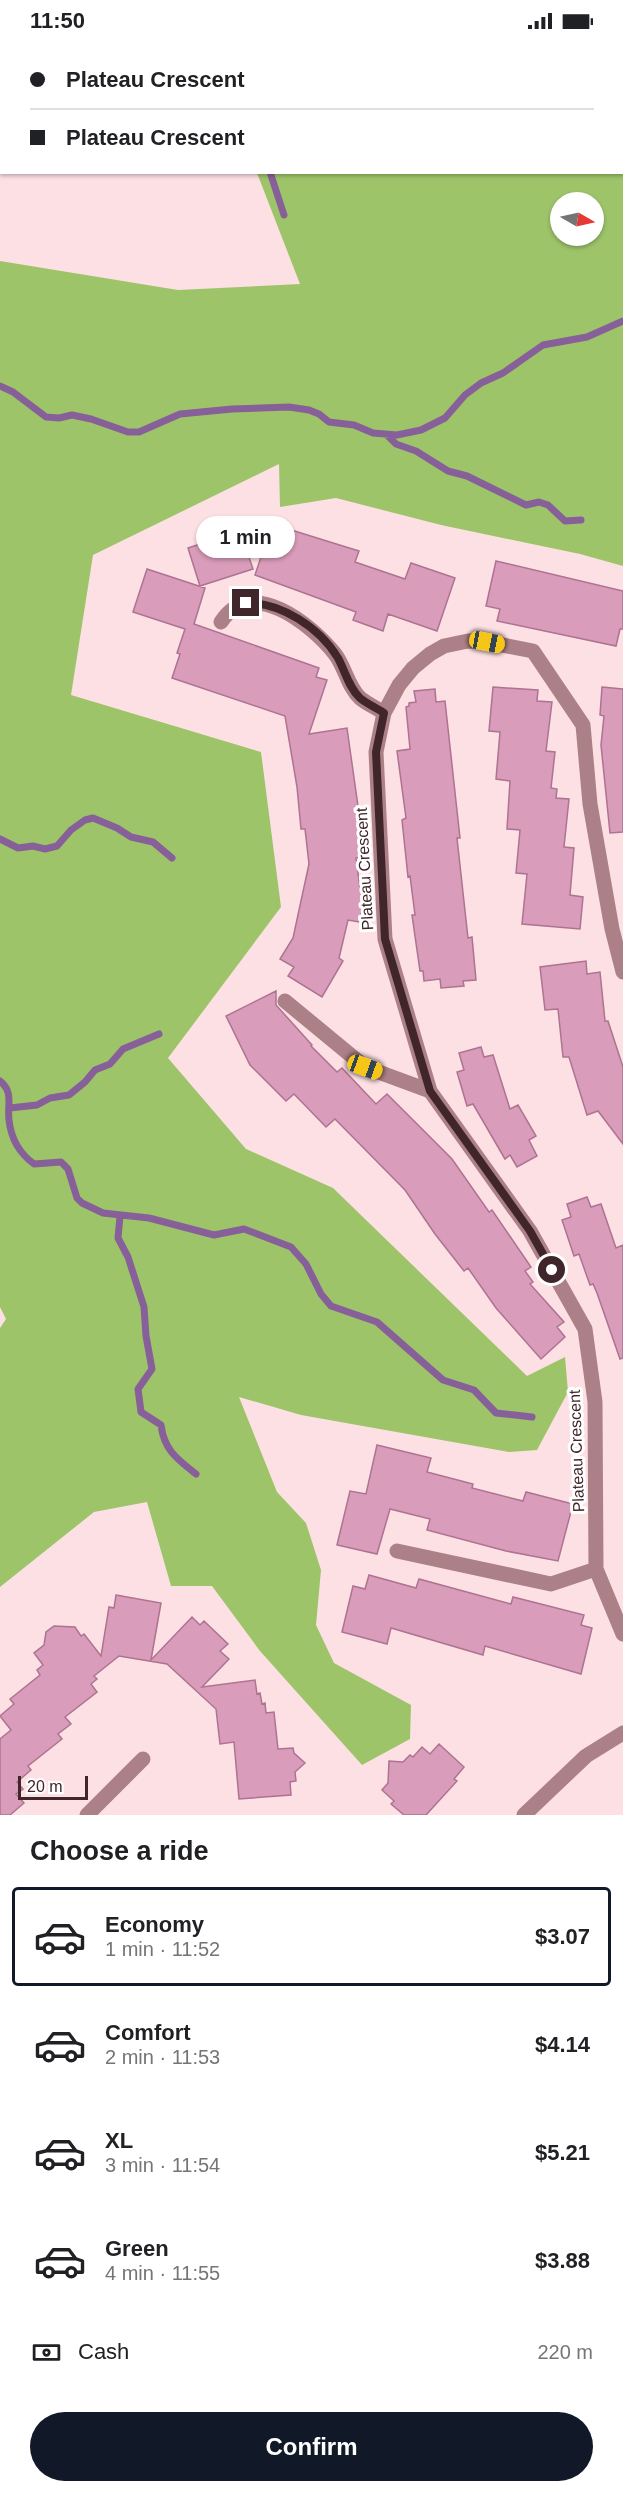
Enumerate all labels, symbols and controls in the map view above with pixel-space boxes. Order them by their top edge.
text: 11:50 [30,8,85,33]
text: Plateau Crescent [66,67,245,92]
text: Plateau Crescent [66,125,245,150]
north arrow [550,192,604,246]
map controls [550,192,604,246]
callout: 1 min [196,516,296,558]
text: 1 min [219,526,272,548]
route end [232,589,259,616]
car [468,630,506,654]
street label: Plateau Crescent [353,807,376,931]
car [345,1052,385,1082]
route start [538,1256,565,1283]
street label: Plateau Crescent [566,1389,587,1513]
scale bar [18,1773,88,1800]
text: 20 m [27,1778,63,1795]
text: Choose a ride [30,1836,209,1866]
icon: car [33,1910,87,1964]
text: Economy [105,1912,204,1937]
text: $3.07 [535,1924,590,1949]
text: 1 min · 11:52 [105,1938,220,1960]
icon: car [33,2018,87,2072]
text: Comfort [105,2020,191,2045]
text: $4.14 [535,2032,590,2057]
text: 2 min · 11:53 [105,2046,220,2068]
icon: car [33,2126,87,2180]
text: XL [105,2128,133,2153]
text: $5.21 [535,2140,590,2165]
text: 3 min · 11:54 [105,2154,220,2176]
icon: car [33,2234,87,2288]
text: Green [105,2236,169,2261]
text: $3.88 [535,2248,590,2273]
text: 4 min · 11:55 [105,2262,220,2284]
icon: cash [30,2336,63,2369]
text: Cash [78,2339,129,2364]
text: 220 m [537,2341,593,2363]
button: Confirm [30,2412,593,2481]

